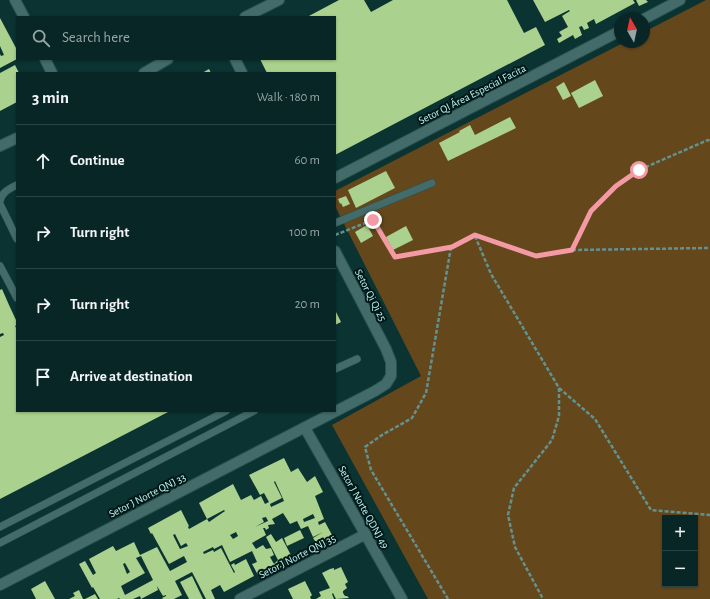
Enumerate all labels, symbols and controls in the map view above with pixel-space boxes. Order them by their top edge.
north arrow [614,12,650,48]
search box [16,16,336,60]
icon: search [30,27,52,49]
text: Search here [62,30,130,45]
street label: Setor QI Área Especial Facita [416,62,528,126]
text: 3 min [32,89,69,106]
text: Walk · 180 m [257,91,320,104]
icon: ahead [32,150,54,172]
text: Continue [70,153,125,168]
text: 60 m [294,154,320,167]
route start [630,161,648,179]
route end [364,211,382,229]
icon: right [32,222,54,244]
text: Turn right [70,225,129,240]
text: 100 m [289,226,320,239]
street label: Setor Qi Qi 25 [353,267,389,323]
icon: right [32,294,54,316]
text: Turn right [70,297,129,312]
text: 20 m [295,298,320,311]
icon: arrive [32,366,54,388]
text: Arrive at destination [70,369,193,384]
street label: Setor J Norte QDNJ 49 [336,464,391,551]
street label: Setor J Norte QNJ 33 [107,471,188,520]
map controls [662,515,698,587]
button: + [662,515,698,551]
street label: Setor J Norte QNJ 35 [257,532,338,581]
button: − [662,551,698,587]

